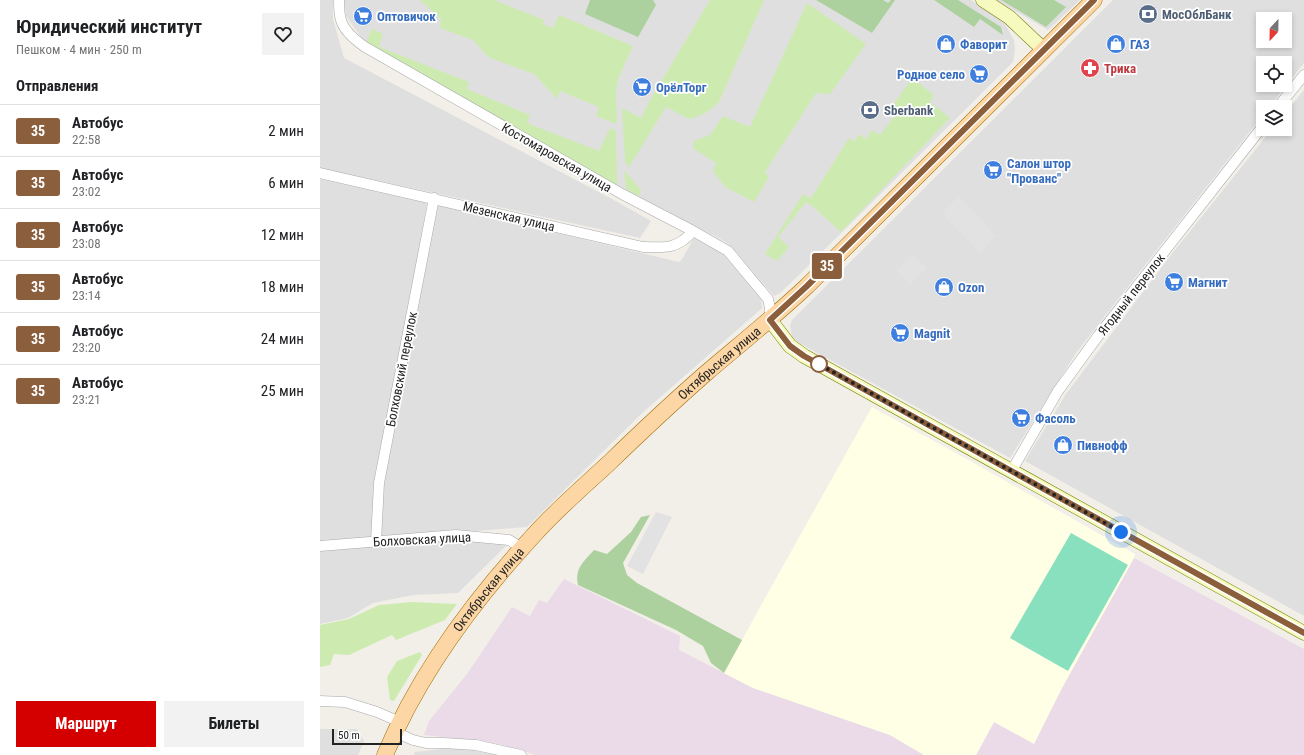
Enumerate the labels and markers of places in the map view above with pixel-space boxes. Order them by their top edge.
bank icon: МосОблБанк [1137,3,1159,25]
supermarket icon: Оптовичок [352,5,374,27]
place label: МосОблБанк [1162,7,1232,22]
place label: Оптовичок [377,9,436,24]
shop icon: Фаворит [935,33,957,55]
shop icon: ГАЗ [1105,33,1127,55]
place label: Фаворит [960,37,1007,52]
place label: ГАЗ [1130,37,1150,52]
pharmacy icon: Трика [1079,57,1101,79]
place label: Трика [1104,61,1136,76]
supermarket icon: Родное село [968,63,990,85]
place label: Родное село [897,67,966,82]
supermarket icon: ОрёлТорг [631,76,653,98]
place label: ОрёлТорг [656,80,707,95]
bank icon: Sberbank [859,99,881,121]
place label: Sberbank [884,103,934,118]
place label: Салон штор "Прованс" [1007,156,1071,186]
supermarket icon: Салон штор "Прованс" [982,159,1004,181]
supermarket icon: Магнит [1163,271,1185,293]
place label: Магнит [1188,275,1228,290]
shop icon: Ozon [933,276,955,298]
place label: Ozon [958,280,985,295]
supermarket icon: Magnit [889,322,911,344]
place label: Magnit [914,326,950,341]
unlabelled marker [810,355,828,373]
supermarket icon: Фасоль [1010,407,1032,429]
place label: Фасоль [1035,411,1076,426]
shop icon: Пивнофф [1052,434,1074,456]
place label: Пивнофф [1077,438,1127,453]

